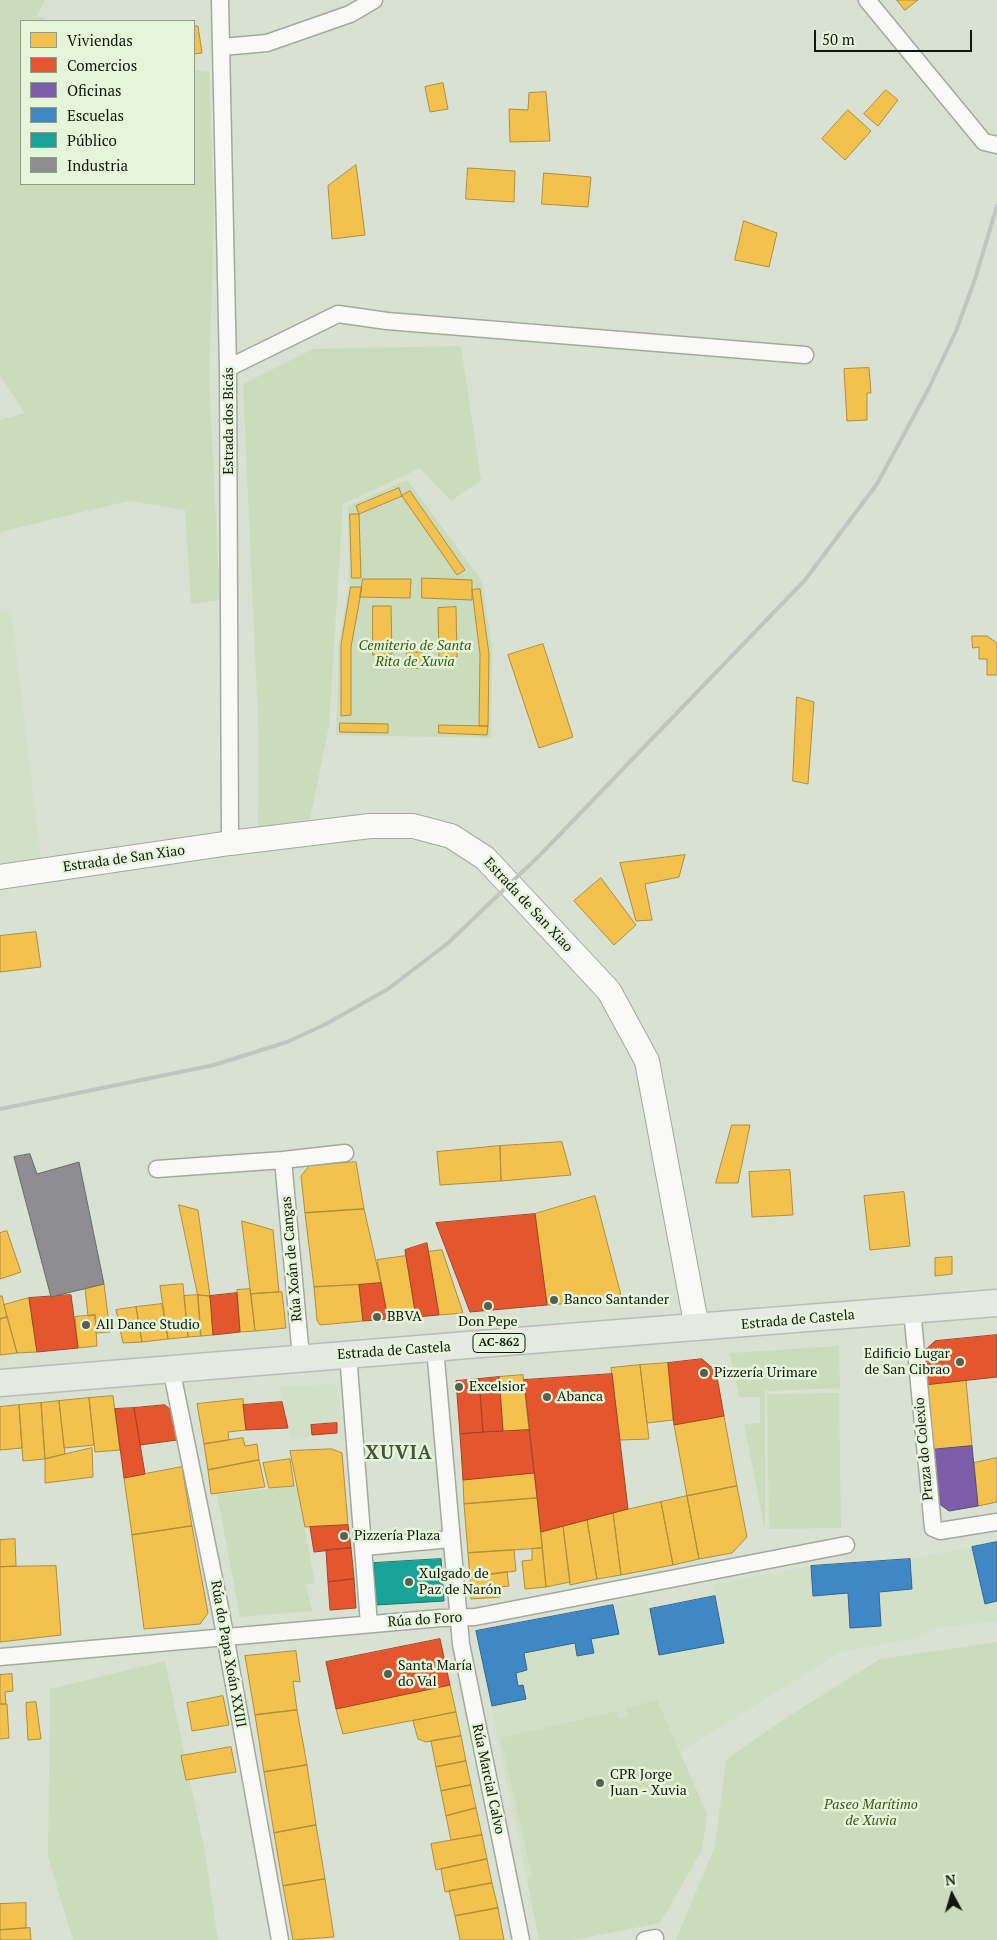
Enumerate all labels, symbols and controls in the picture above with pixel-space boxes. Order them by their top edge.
legend [20,20,195,185]
scale bar [817,20,974,52]
text: 50 m [822,29,855,49]
text: Viviendas [67,30,133,50]
text: Comercios [67,55,137,75]
text: Oficinas [67,80,122,100]
text: Escuelas [67,105,124,125]
text: Público [67,130,117,150]
text: Industria [67,155,128,175]
street label: Estrada dos Bicás [221,367,237,475]
park label: Cemiterio de Santa Rita de Xuvia [358,638,472,670]
street label: Estrada de San Xiao [62,842,186,876]
street label: Estrada de San Xiao [480,854,576,956]
street label: Rúa Xoán de Cangas [278,1196,306,1322]
place label: Banco Santander [564,1292,669,1308]
marker: Banco Santander [548,1294,560,1306]
marker: Don Pepe [482,1300,494,1312]
street label: Estrada de Castela [740,1307,856,1333]
place label: BBVA [387,1309,422,1325]
marker: BBVA [371,1311,383,1323]
place label: Don Pepe [458,1314,518,1330]
place label: All Dance Studio [96,1317,200,1333]
marker: All Dance Studio [80,1319,92,1331]
road number: AC-862 [473,1334,525,1352]
street label: Estrada de Castela [337,1339,451,1363]
place label: Edificio Lugar de San Cibrao [864,1346,950,1378]
marker: Edificio Lugar de San Cibrao [954,1356,966,1368]
place label: Pizzería Urimare [714,1365,817,1381]
marker: Pizzería Urimare [698,1367,710,1379]
place label: Excelsior [469,1379,525,1395]
marker: Excelsior [453,1381,465,1393]
place label: Abanca [557,1389,603,1405]
marker: Abanca [541,1391,553,1403]
street label: Praza do Colexio [911,1397,937,1501]
district label: XUVIA [365,1443,433,1465]
place label: Pizzería Plaza [354,1528,440,1544]
marker: Pizzería Plaza [338,1530,350,1542]
place label: Xulgado de Paz de Narón [419,1566,502,1598]
marker: Xulgado de Paz de Narón [403,1576,415,1588]
street label: Rúa do Papa Xoán XXIII [207,1579,249,1729]
street label: Rúa do Foro [387,1609,463,1631]
place label: Santa María do Val [398,1658,472,1690]
marker: Santa María do Val [382,1668,394,1680]
street label: Rúa Marcial Calvo [468,1722,508,1836]
place label: CPR Jorge Juan - Xuvia [610,1767,687,1800]
marker: CPR Jorge Juan - Xuvia [594,1777,606,1789]
park label: Paseo Marítimo de Xuvia [824,1797,918,1830]
north arrow [927,1870,977,1920]
text: N [944,1870,957,1890]

